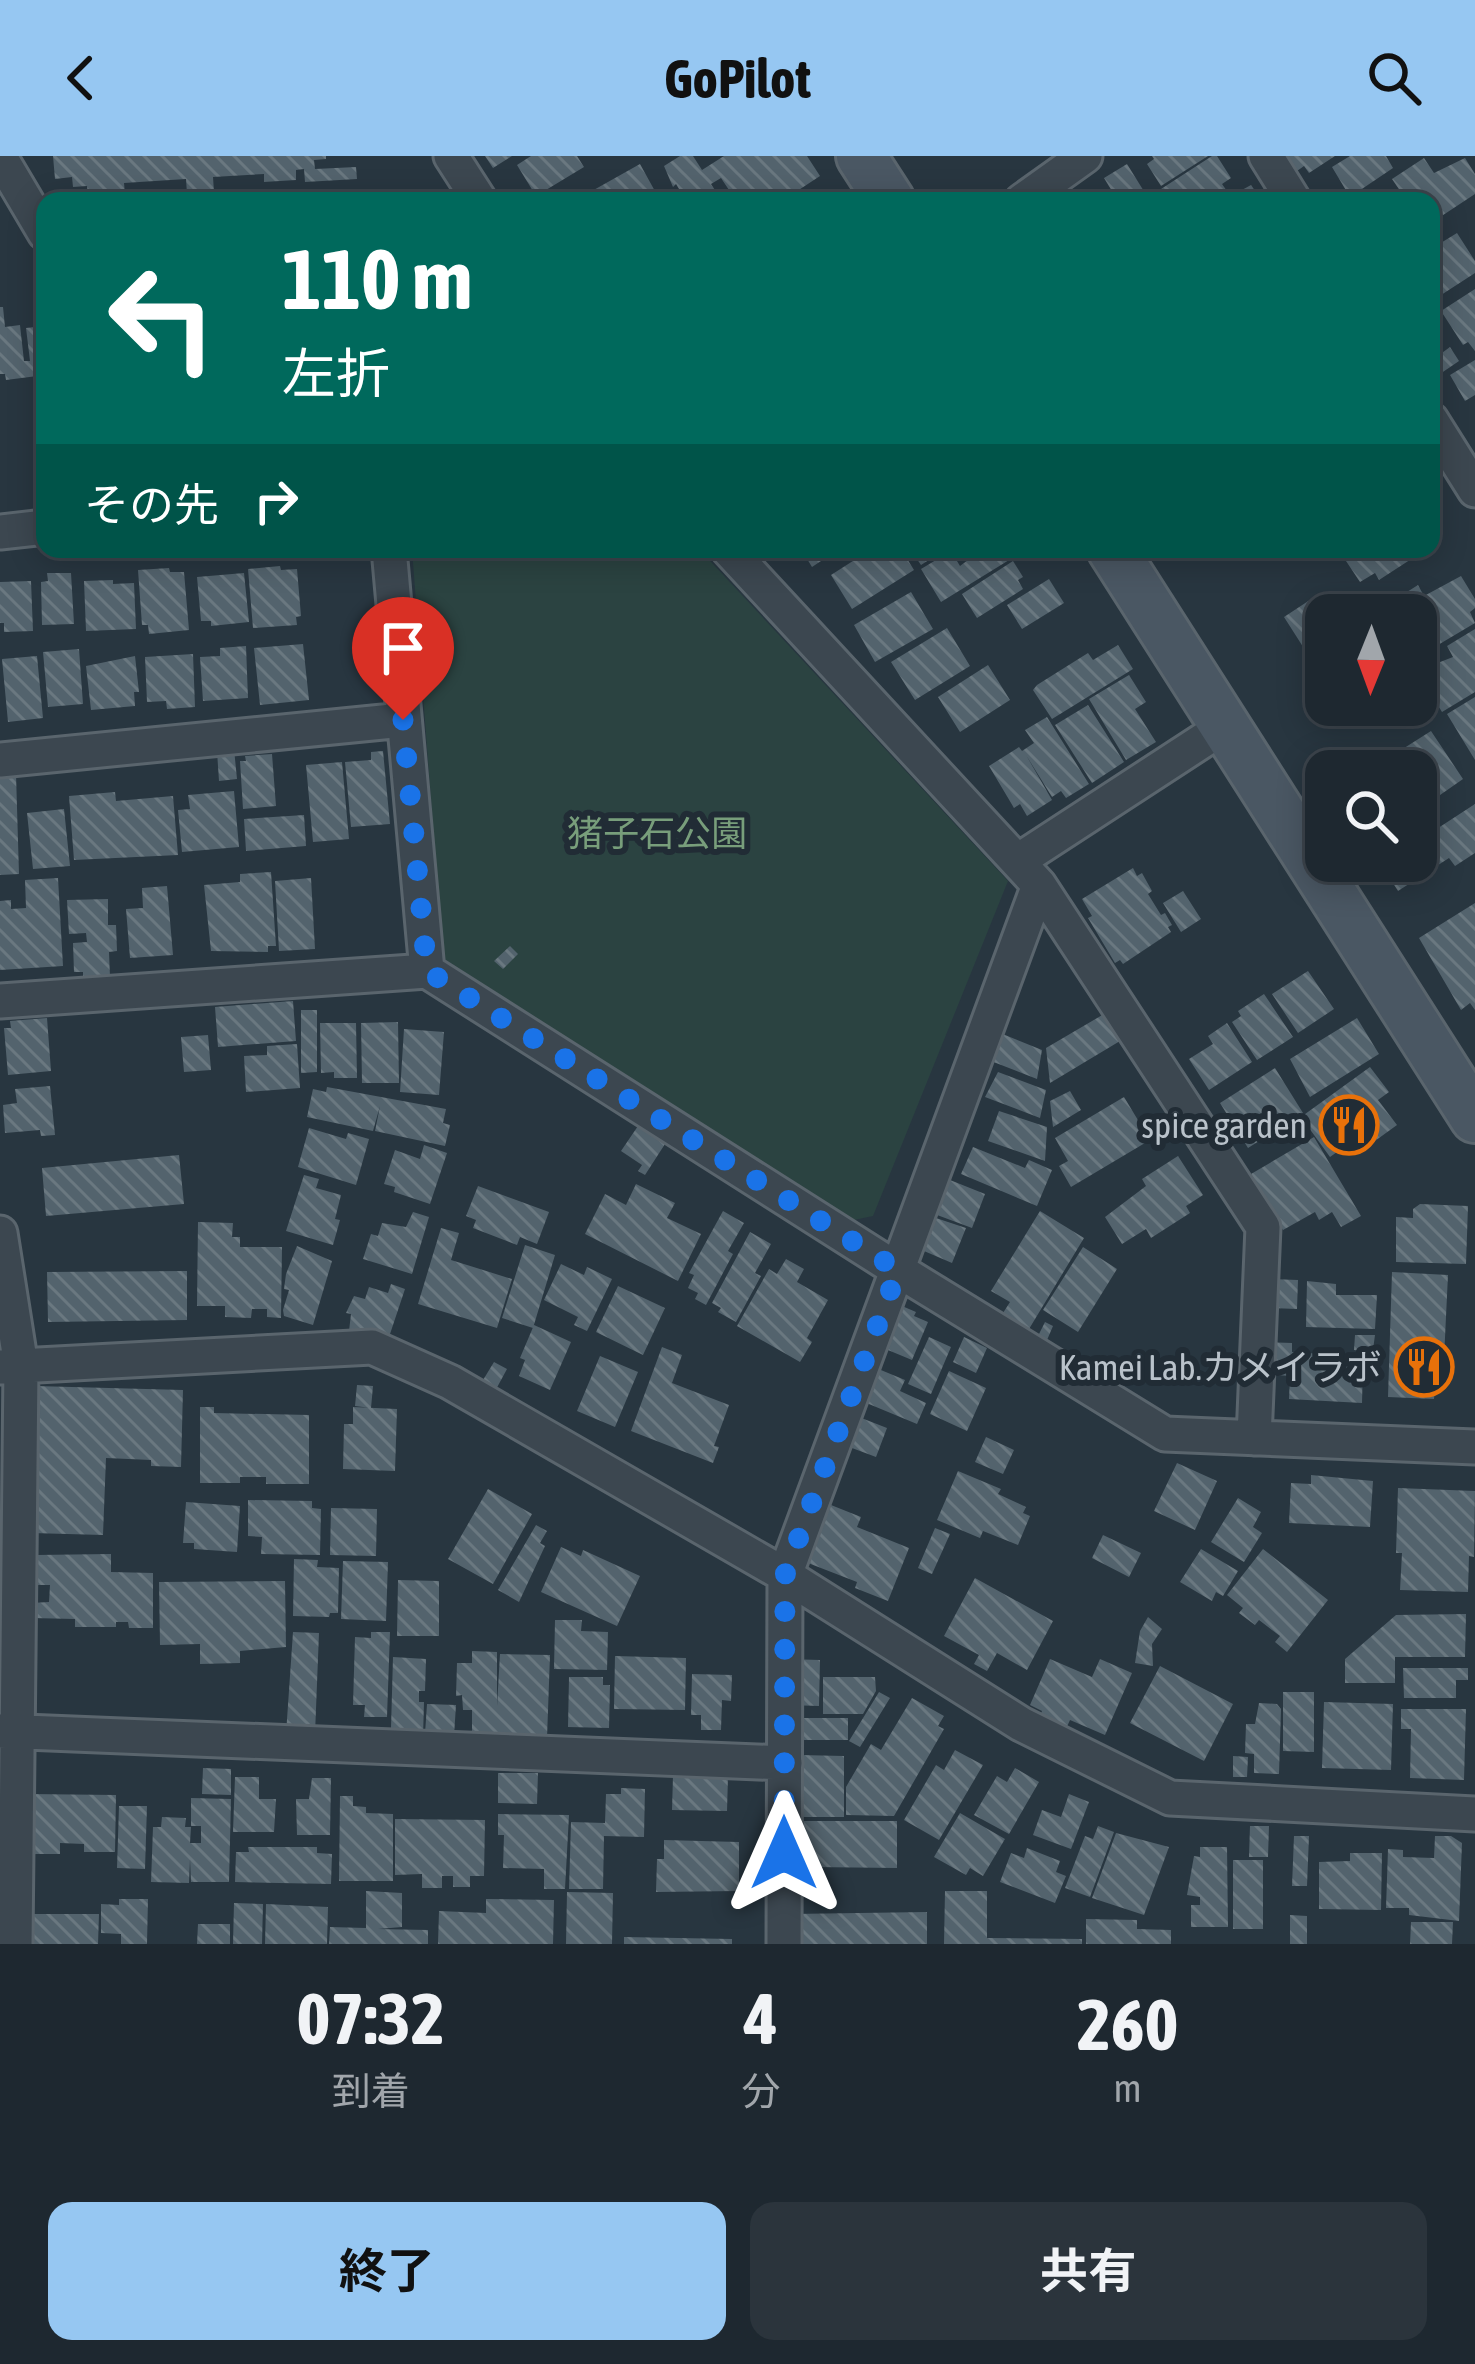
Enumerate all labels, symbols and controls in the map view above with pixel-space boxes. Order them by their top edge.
icon: back [48,45,114,111]
icon: search [1361,45,1427,111]
text: GoPilot [664,48,811,109]
text: 110 m [282,231,472,327]
icon: left [84,240,240,396]
text: 左折 [282,343,390,404]
icon: right [243,468,309,534]
text: その先 [84,479,219,531]
north arrow [1305,594,1437,726]
map controls [1305,594,1437,882]
pin [352,597,454,720]
icon: arrive [370,615,436,681]
button: search [1305,750,1437,882]
park label: 猪子石公園 [567,812,747,854]
restaurant icon: spice garden [1318,1094,1380,1156]
place label: spice garden [1141,1104,1307,1146]
restaurant icon: Kamei Lab.カメイラボ [1393,1336,1455,1398]
place label: Kamei Lab.カメイラボ [1059,1346,1382,1388]
position arrow [721,1790,847,1916]
text: 07:32 [297,1977,445,2059]
text: 4 [744,1977,778,2059]
text: 260 [1077,1983,1178,2065]
text: m [1114,2066,1142,2110]
text: 到着 [332,2069,410,2113]
text: 分 [741,2069,780,2113]
button: 終了 [48,2202,726,2340]
button: 共有 [750,2202,1427,2340]

